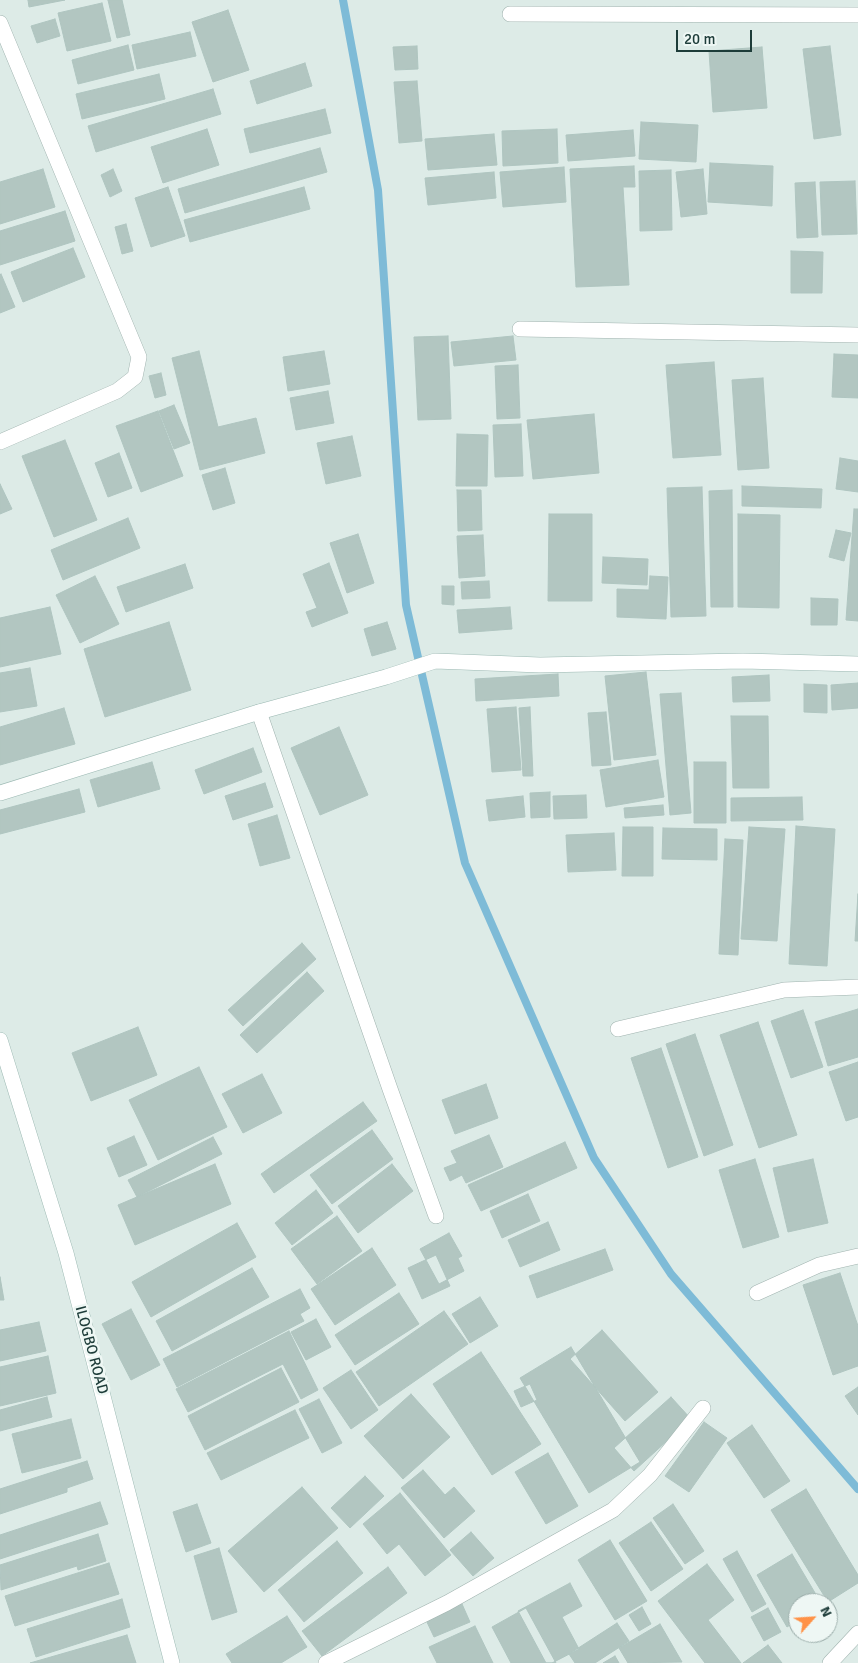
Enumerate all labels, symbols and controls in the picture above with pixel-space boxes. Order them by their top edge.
scale bar [678,20,754,52]
text: 20 m [684,30,715,48]
street label: ILOGBO ROAD [71,1304,111,1396]
north arrow [788,1593,838,1643]
text: N [816,1604,836,1620]

